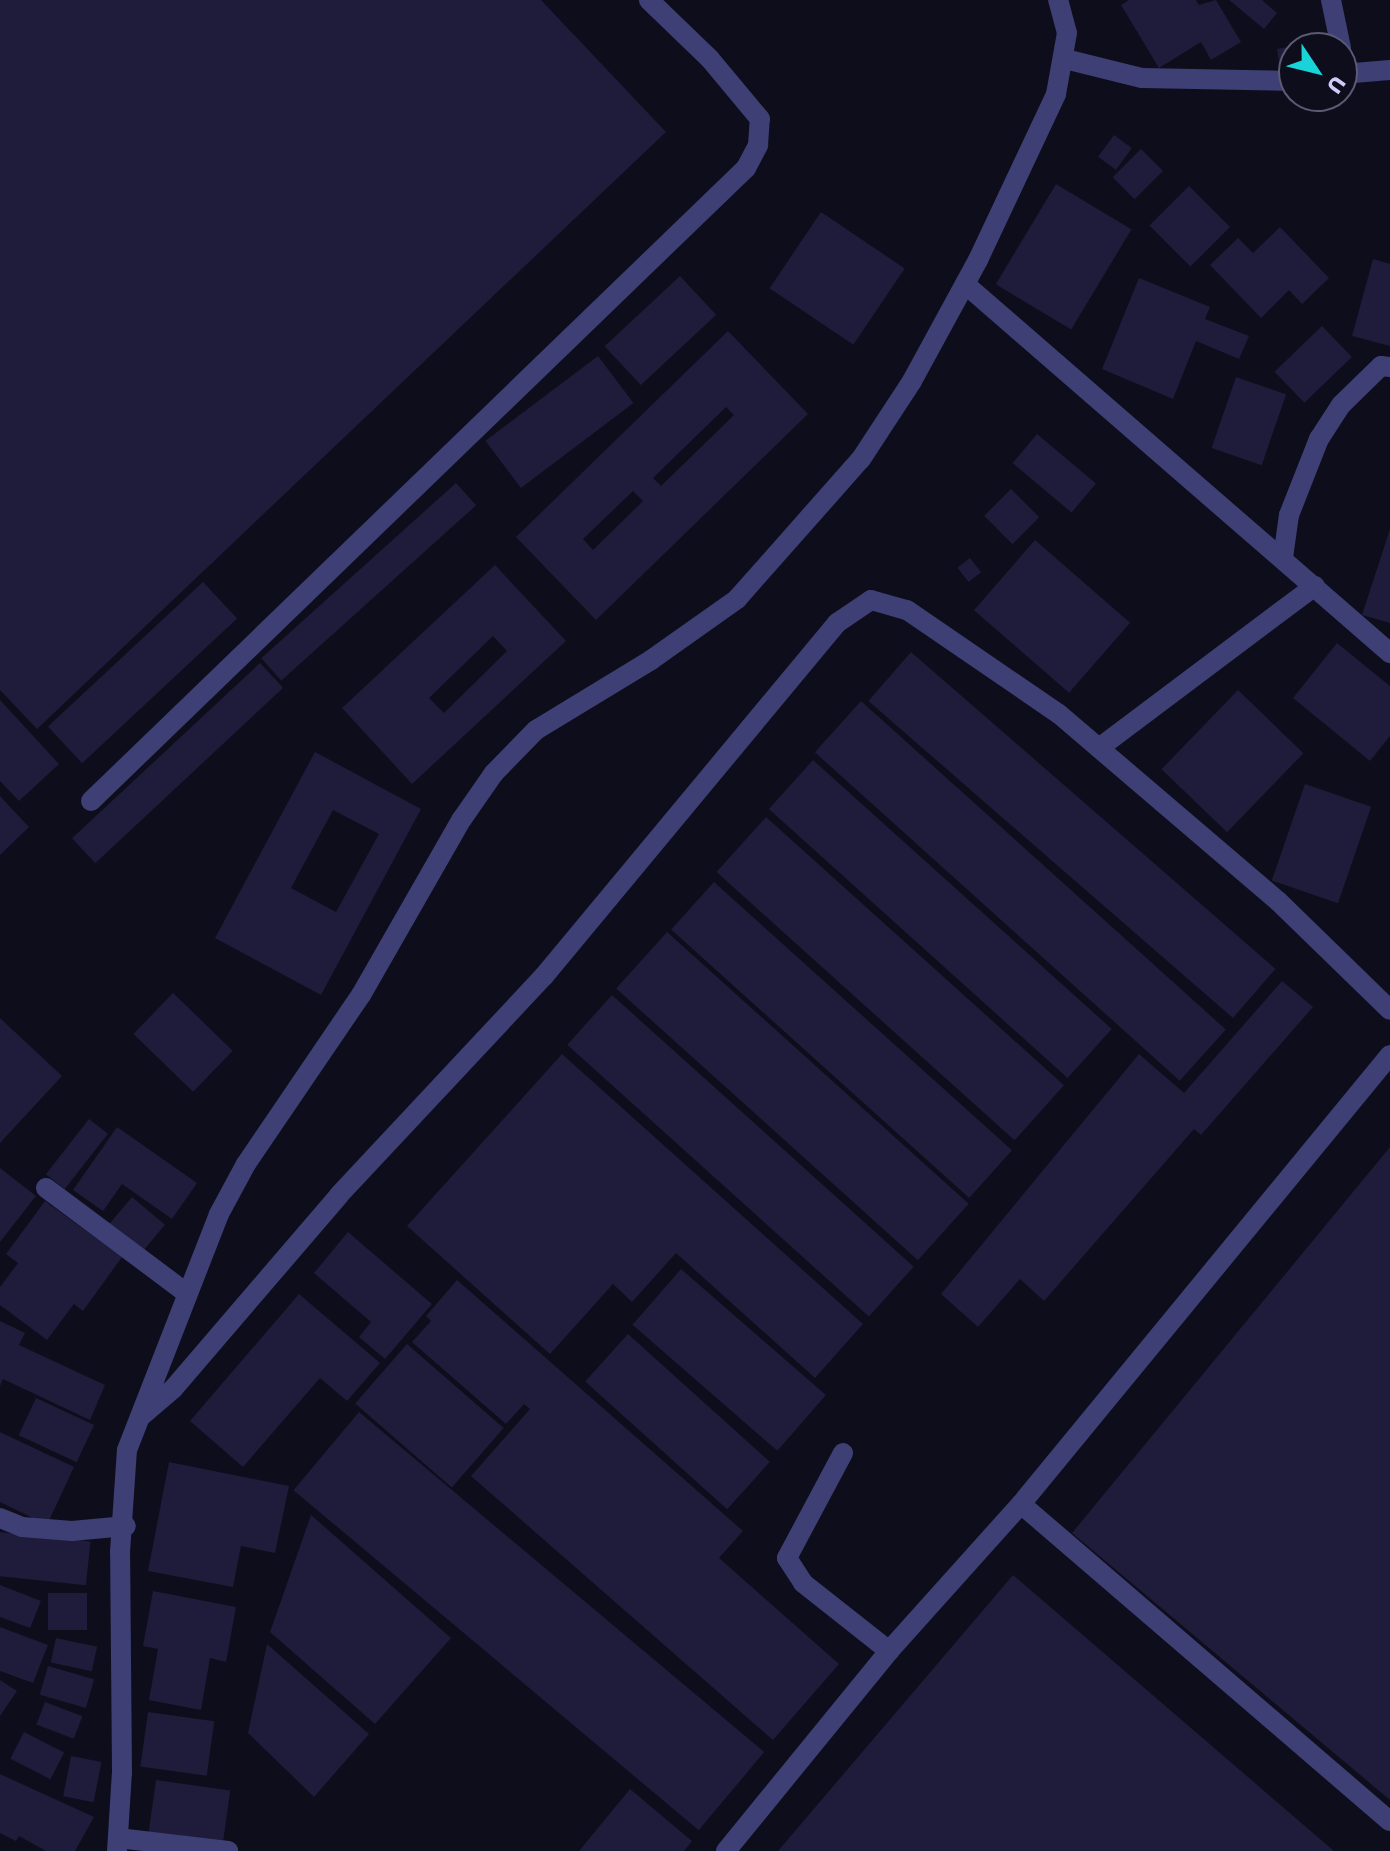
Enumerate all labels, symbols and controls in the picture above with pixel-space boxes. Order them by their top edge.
north arrow [1278,32,1358,112]
text: U [1322,71,1351,98]

